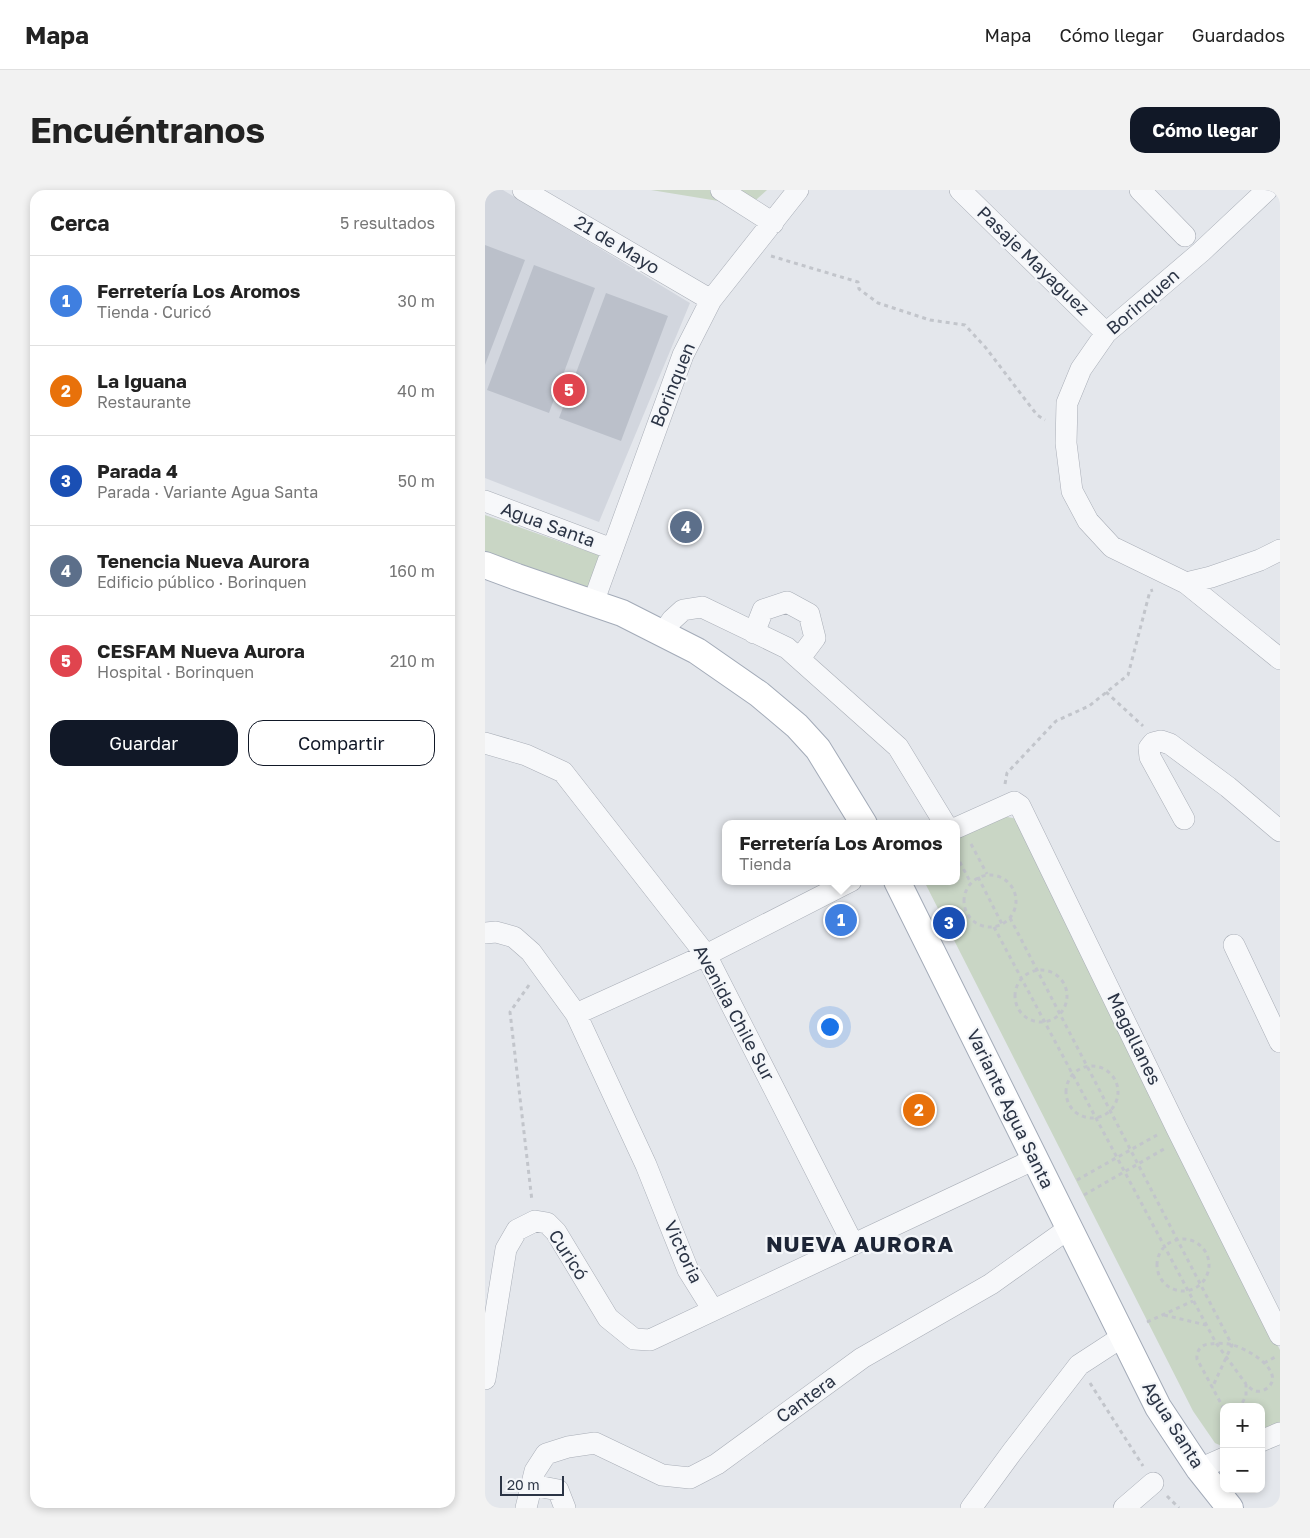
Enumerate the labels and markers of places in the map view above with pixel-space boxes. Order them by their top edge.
pin: 5 [553,371,585,409]
pin: 4 [670,508,702,546]
pin: 1 [825,901,857,939]
pin: 3 [933,904,965,942]
pin: 2 [903,1091,935,1129]

